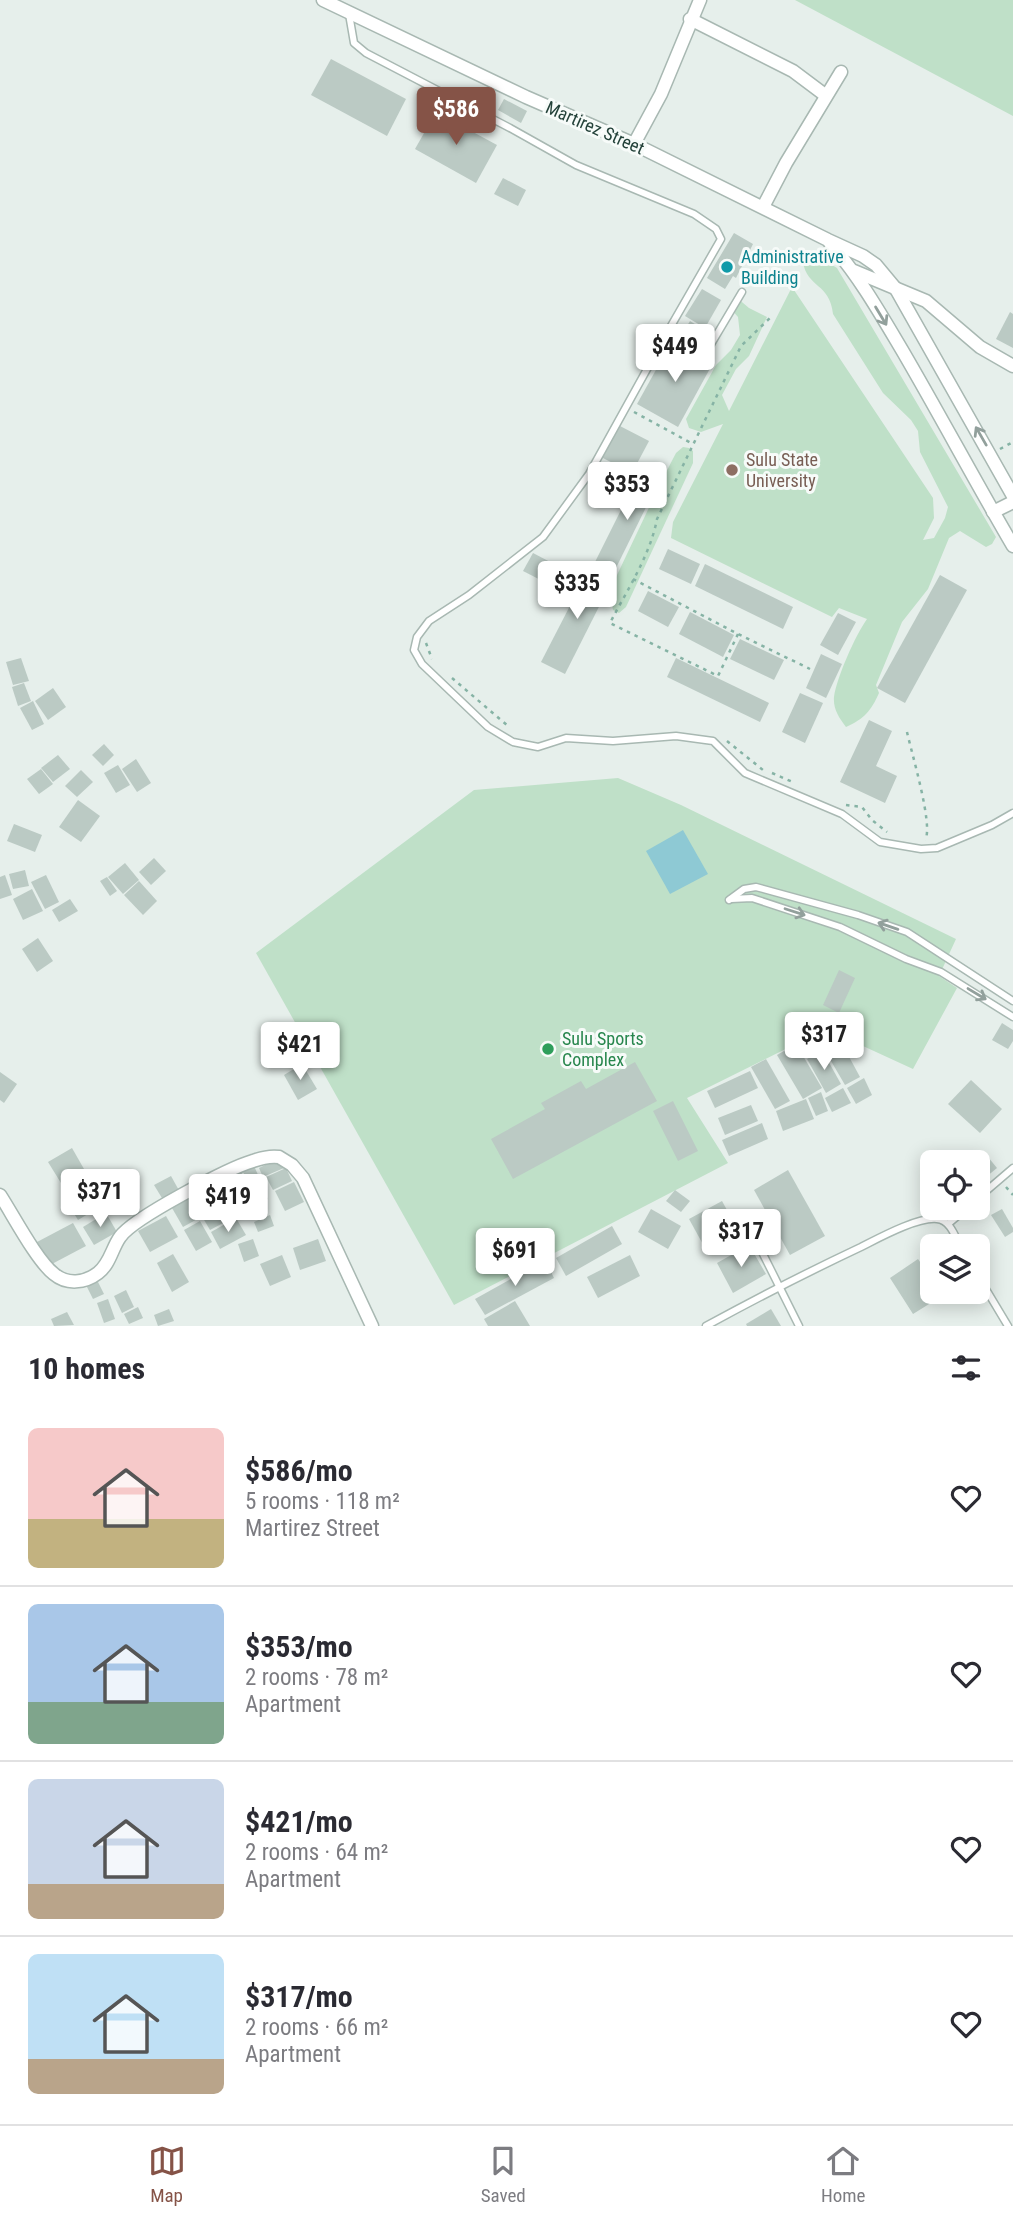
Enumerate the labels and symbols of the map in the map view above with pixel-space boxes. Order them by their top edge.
pin: $586 [415,88,497,147]
street label: Martirez Street [543,96,648,159]
place label: Administrative Building [741,246,844,288]
marker: Administrative Building [719,259,735,275]
one-way arrow [875,305,889,325]
pin: $449 [634,324,716,384]
one-way arrow [974,427,988,447]
place label: Sulu State University [746,449,818,491]
pin: $353 [586,462,668,522]
marker: Sulu State University [724,462,740,478]
pin: $335 [536,562,618,621]
one-way arrow [784,906,806,919]
one-way arrow [877,919,899,931]
one-way arrow [967,987,987,1001]
pin: $317 [783,1012,865,1072]
pin: $421 [259,1023,341,1082]
place label: Sulu Sports Complex [562,1028,644,1070]
marker: Sulu Sports Complex [540,1041,556,1057]
pin: $371 [59,1170,141,1229]
pin: $419 [187,1174,269,1234]
pin: $317 [700,1210,782,1269]
pin: $691 [474,1228,556,1288]

